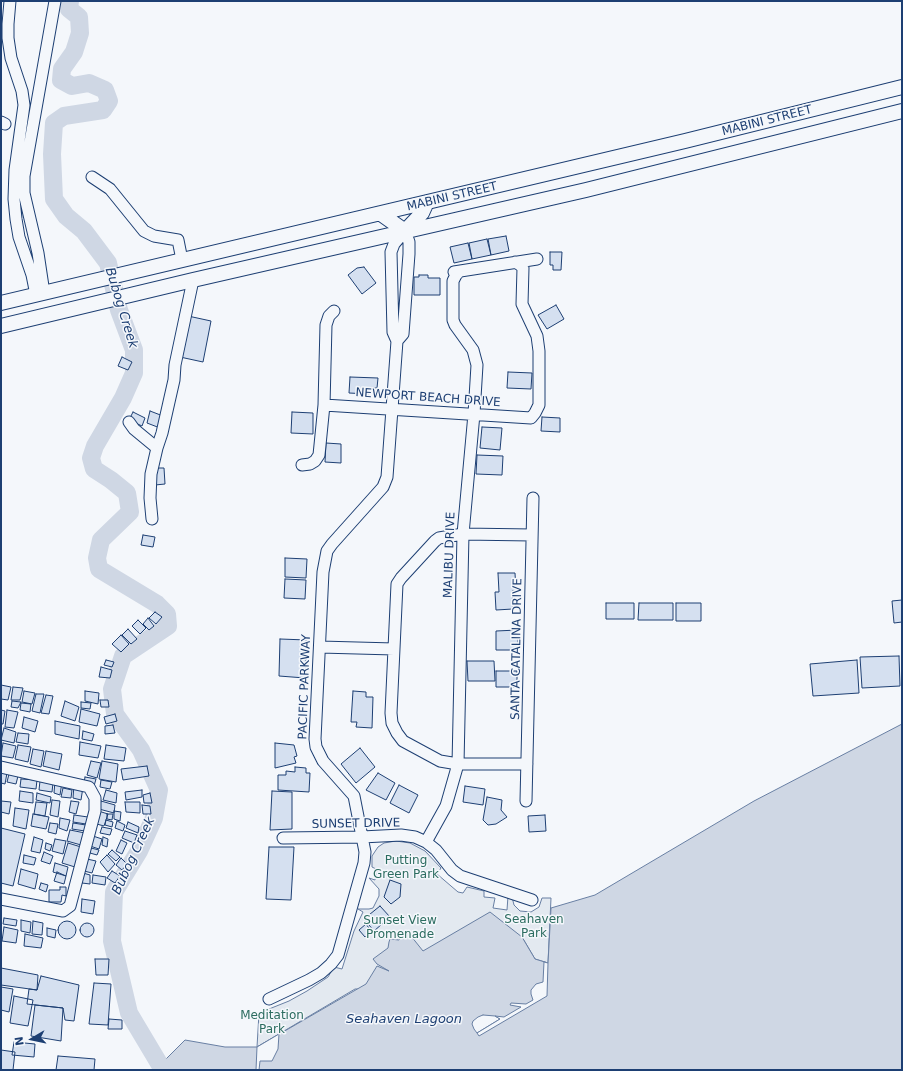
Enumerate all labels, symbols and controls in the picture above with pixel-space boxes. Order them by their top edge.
street label: MABINI STREET [720,103,814,139]
street label: MABINI STREET [405,180,499,214]
water label: Bubog Creek [101,266,141,350]
street label: NEWPORT BEACH DRIVE [355,386,501,410]
street label: MALIBU DRIVE [441,512,459,598]
street label: SANTA CATALINA DRIVE [509,578,525,720]
street label: PACIFIC PARKWAY [296,634,314,740]
water label: Bubog Creek [109,815,159,897]
street label: SUNSET DRIVE [312,816,400,832]
park label: Putting Green Park [373,854,439,882]
park label: Seahaven Park [504,913,564,941]
park label: Sunset View Promenade [363,914,437,942]
park label: Meditation Park [240,1009,304,1037]
water label: Seahaven Lagoon [346,1012,462,1028]
north arrow [12,1019,52,1059]
text: N [13,1035,27,1047]

